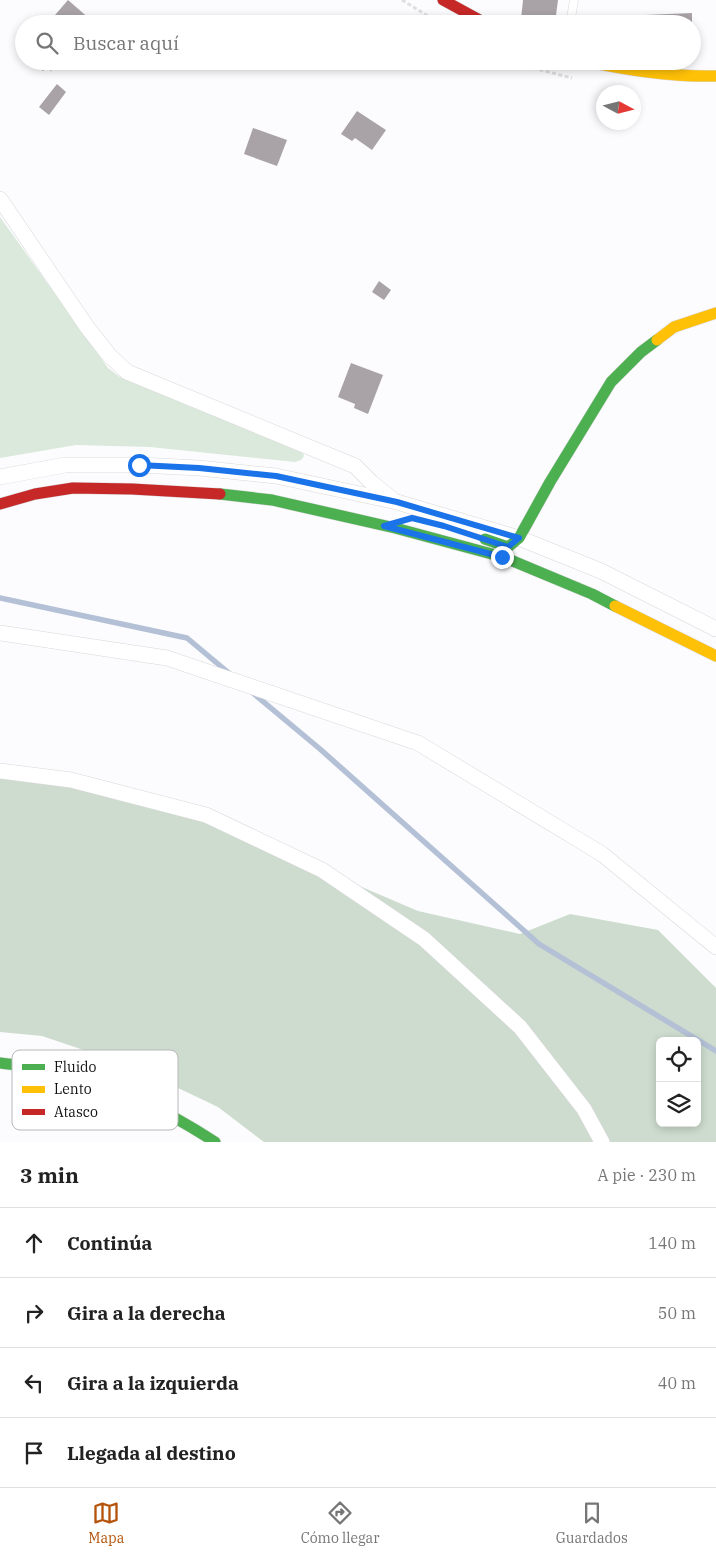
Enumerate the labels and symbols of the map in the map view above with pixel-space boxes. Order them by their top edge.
north arrow [596,85,641,130]
route start [128,454,151,477]
route end [491,546,514,569]
legend [12,1050,178,1130]
text: Fluido [54,1058,97,1076]
text: Lento [54,1080,92,1098]
text: Atasco [54,1103,98,1121]

